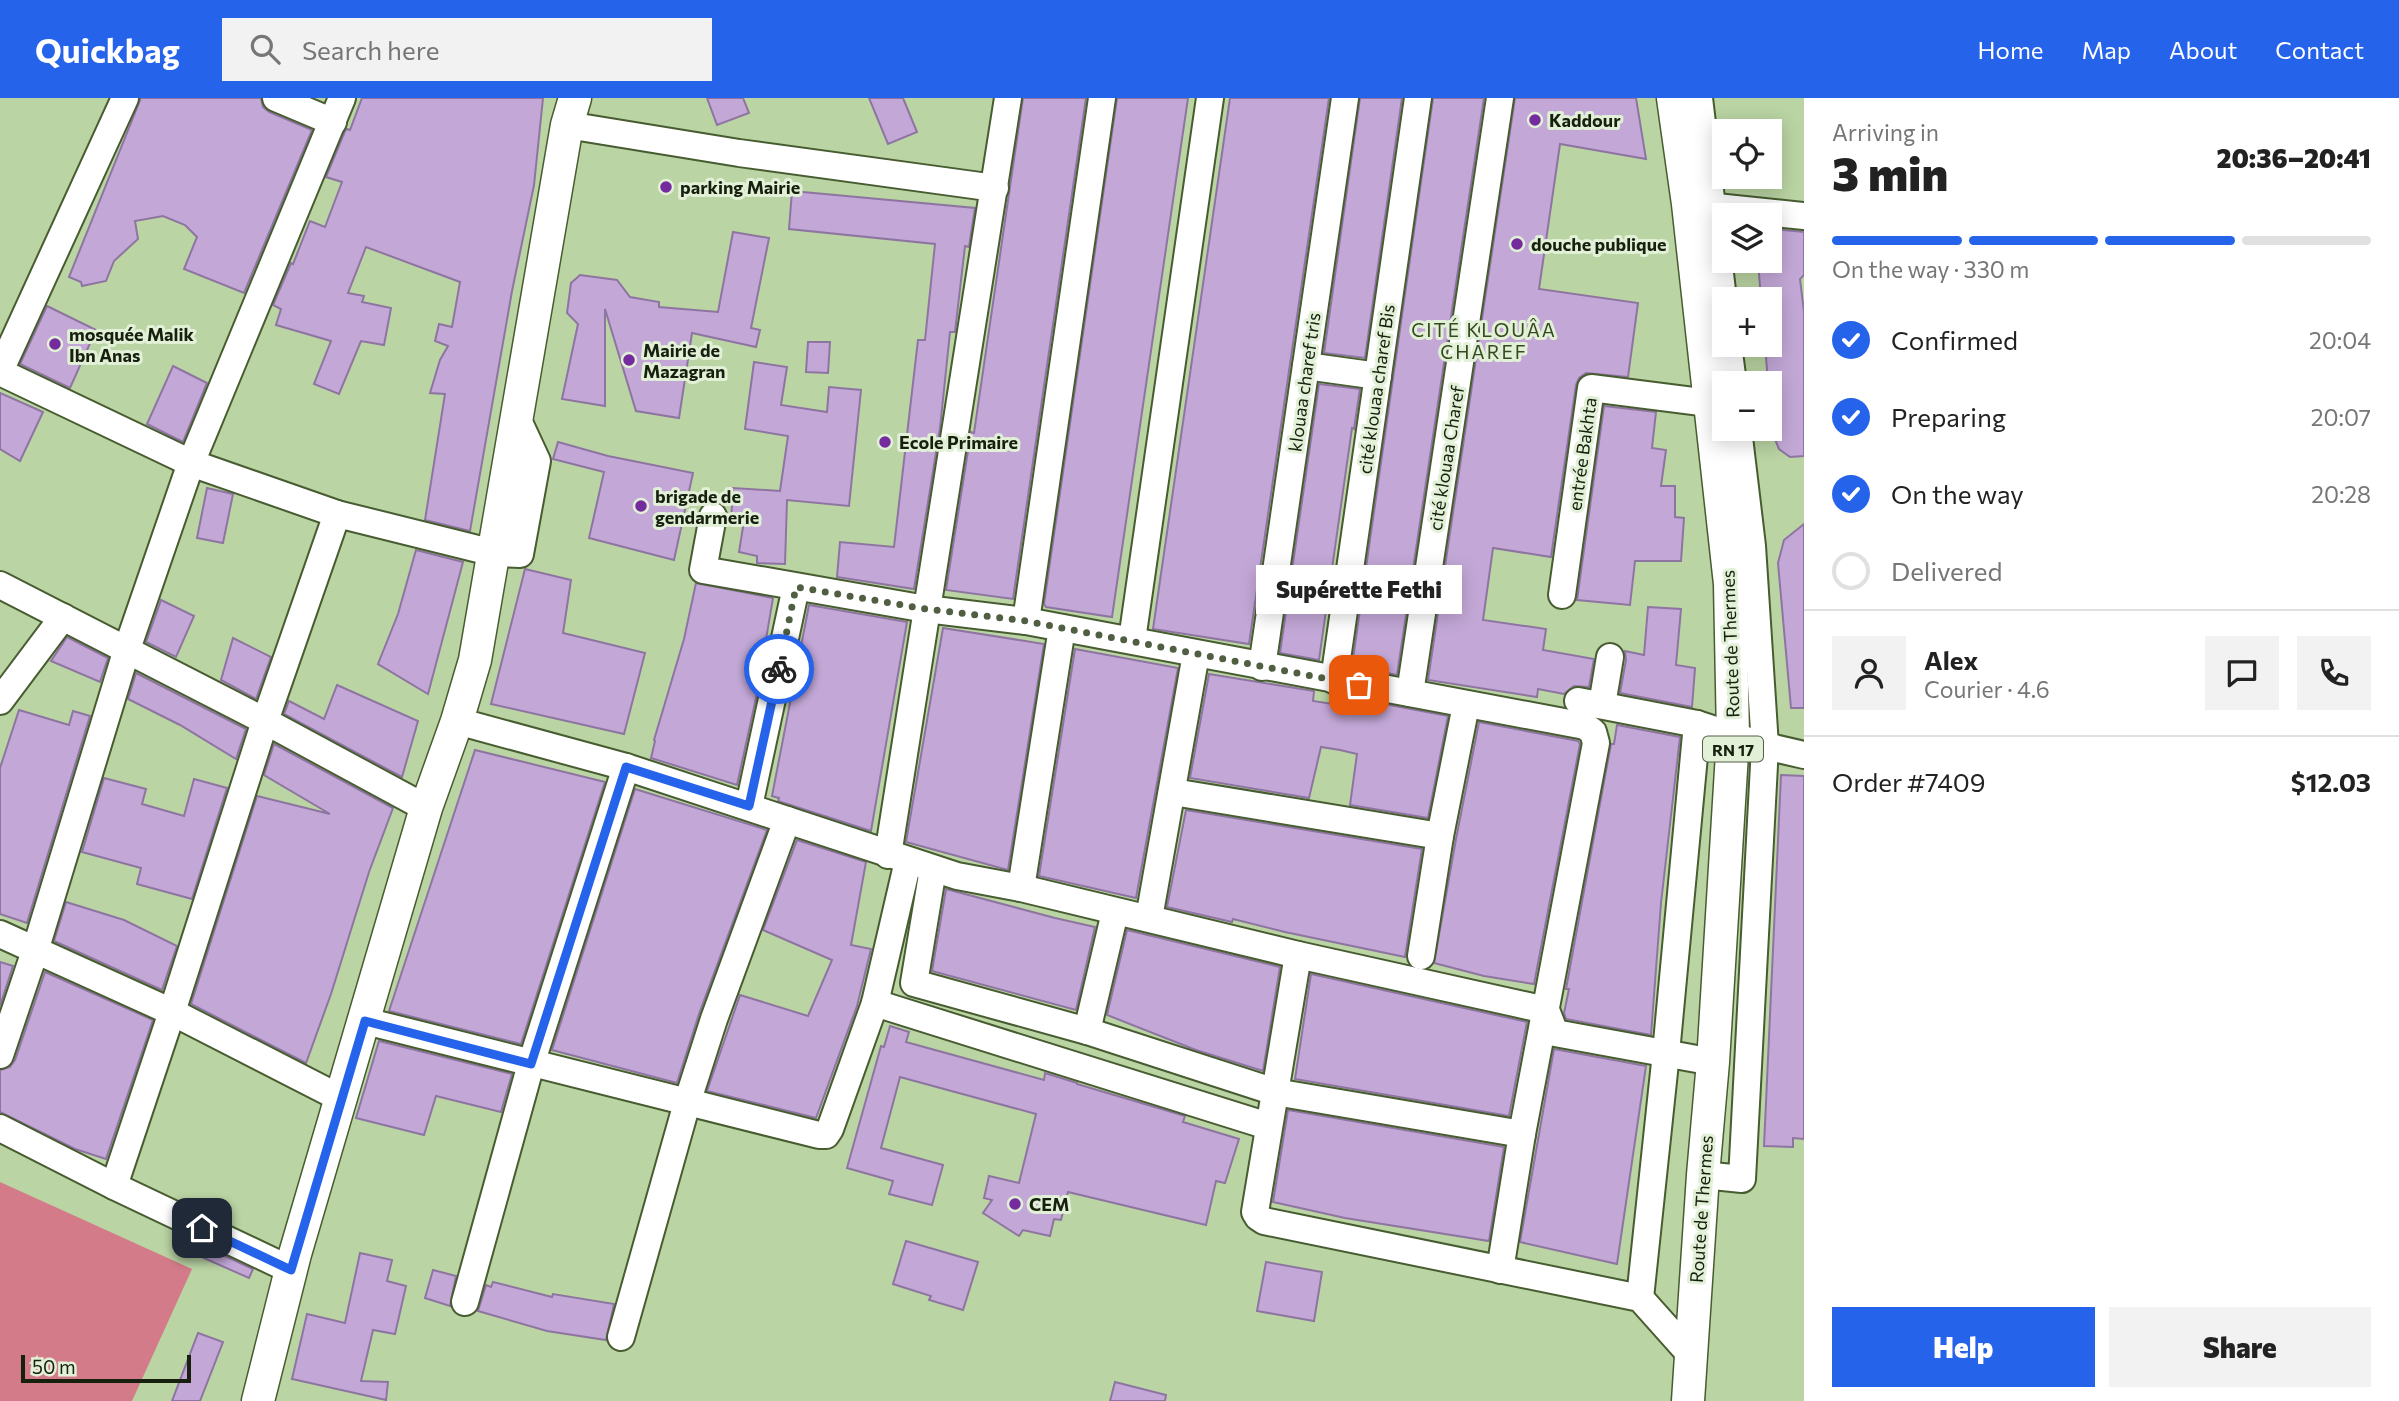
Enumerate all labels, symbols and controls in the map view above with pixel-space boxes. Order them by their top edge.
search box [222,18,712,81]
text: Quickbag [35,29,180,70]
icon: search [246,30,284,68]
text: Search here [302,34,439,65]
text: Home [1978,35,2044,64]
text: Map [2082,35,2131,64]
text: About [2169,35,2237,64]
text: Contact [2275,35,2364,64]
place label: Kaddour [1549,109,1621,131]
marker: Kaddour [1527,112,1543,128]
text: Arriving in [1832,118,1939,146]
map controls [1712,119,1782,441]
button: locate [1712,119,1782,189]
text: 20:36–20:41 [2217,142,2371,173]
text: 3 min [1832,144,1948,200]
place label: parking Mairie [680,176,800,198]
marker: parking Mairie [658,179,674,195]
button: layers [1712,203,1782,273]
place label: douche publique [1531,233,1666,255]
marker: douche publique [1509,236,1525,252]
text: On the way · 330 m [1832,255,2029,283]
button: + [1712,287,1782,357]
street label: cité klouaa charef Bis [1353,303,1399,475]
street label: klouaa charef tris [1283,311,1325,453]
district label: CITÉ KLOUÂA CHAREF [1411,318,1557,363]
icon: check [1832,321,1870,359]
place label: mosquée Malik Ibn Anas [69,323,194,366]
text: Confirmed [1891,324,2018,355]
text: 20:04 [2309,326,2371,354]
marker: mosquée Malik Ibn Anas [47,336,63,352]
place label: Mairie de Mazagran [643,339,725,382]
marker: Mairie de Mazagran [621,352,637,368]
button: − [1712,371,1782,441]
street label: cité klouaa Charef [1424,383,1468,532]
street label: entrée Bakhta [1563,396,1601,512]
icon: check [1832,398,1870,436]
text: Preparing [1891,401,2006,432]
text: 20:07 [2311,403,2371,431]
place label: Ecole Primaire [899,431,1018,453]
marker: Ecole Primaire [877,434,893,450]
icon: check [1832,475,1870,513]
text: On the way [1891,478,2024,509]
text: 20:28 [2311,480,2371,508]
place label: brigade de gendarmerie [655,485,759,528]
marker: brigade de gendarmerie [633,498,649,514]
text: Delivered [1891,555,2002,586]
callout: Supérette Fethi [1256,566,1462,615]
street label: Route de Thermes [1716,570,1744,718]
text: Supérette Fethi [1276,575,1442,603]
courier [744,634,814,704]
button: person [1832,636,1906,710]
button: chat [2205,636,2279,710]
button: phone [2297,636,2371,710]
text: Alex [1924,644,1978,675]
icon: bike [760,650,798,688]
pin [1329,655,1389,715]
icon: bag [1340,666,1378,704]
text: Courier · 4.6 [1924,675,2050,703]
road number: RN 17 [1703,736,1763,762]
text: Order #7409 [1832,766,1986,797]
text: $12.03 [2291,766,2371,797]
street label: Route de Thermes [1685,1135,1717,1283]
place label: CEM [1029,1193,1069,1215]
marker: CEM [1007,1196,1023,1212]
pin [172,1198,232,1258]
icon: home [183,1209,221,1247]
button: Help [1832,1307,2095,1387]
button: Share [2109,1307,2371,1387]
scale bar [21,1352,191,1384]
text: 50 m [32,1355,76,1378]

